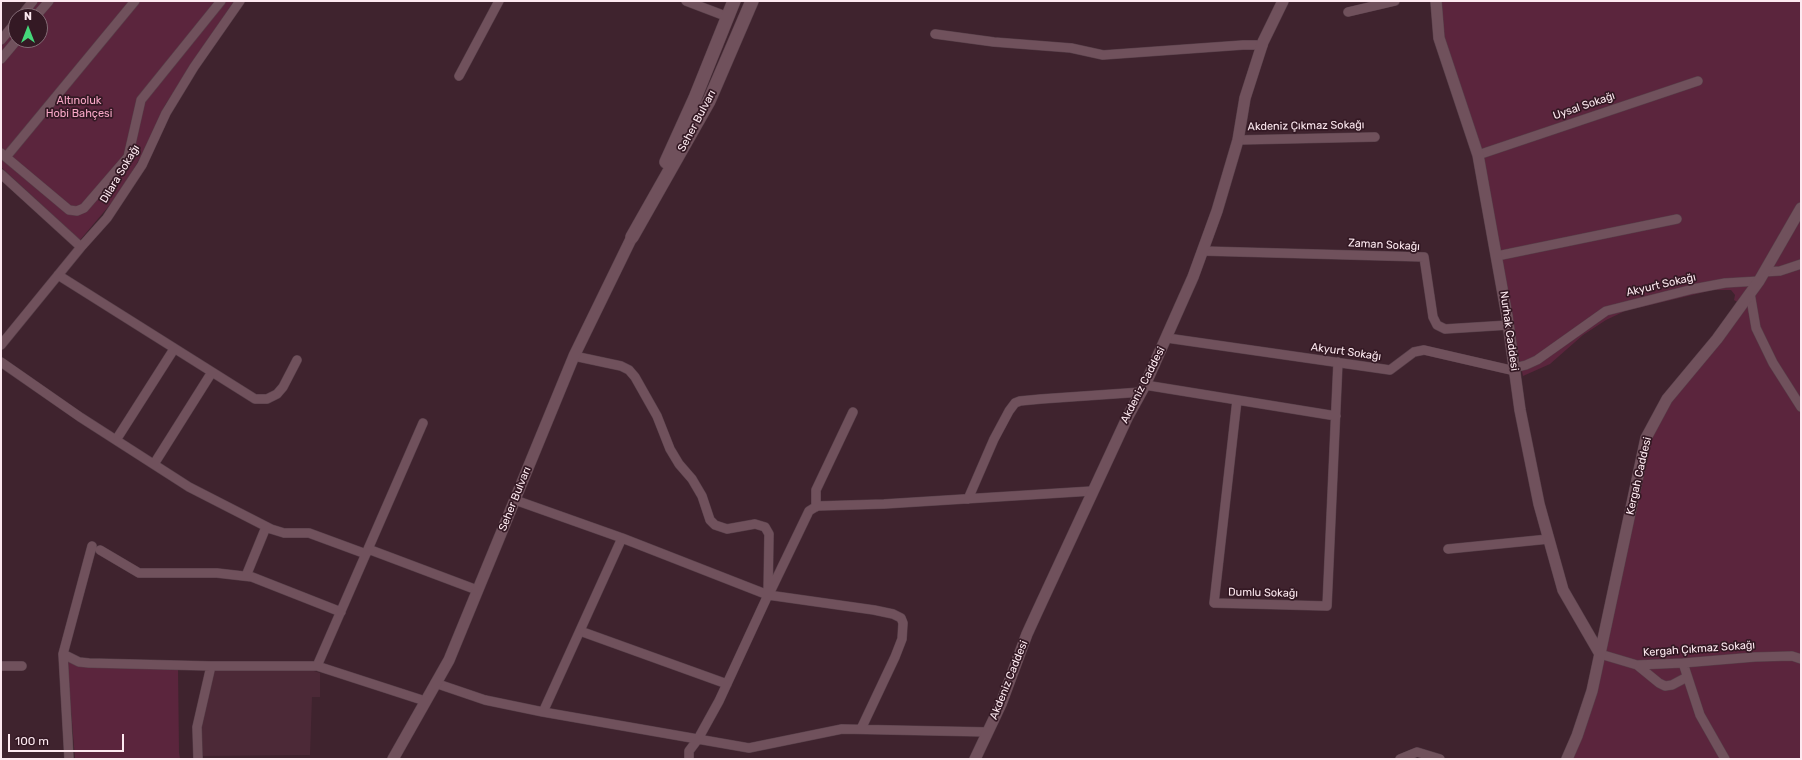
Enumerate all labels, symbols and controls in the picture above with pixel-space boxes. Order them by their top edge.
north arrow [8,8,48,48]
text: N [24,10,32,23]
street label: Seher Bulvarı [675,88,719,154]
street label: Uysal Sokağı [1551,89,1617,123]
park label: Altınoluk Hobi Bahçesi [46,94,112,120]
street label: Akdeniz Çıkmaz Sokağı [1247,118,1365,134]
street label: Dilara Sokağı [97,142,143,206]
street label: Zaman Sokağı [1348,237,1420,253]
street label: Akyurt Sokağı [1625,271,1697,299]
street label: Nurhak Caddesi [1497,290,1521,372]
street label: Akyurt Sokağı [1310,341,1382,363]
street label: Akdeniz Caddesi [1118,345,1168,425]
street label: Kergah Caddesi [1624,436,1654,516]
street label: Seher Bulvarı [496,465,534,533]
street label: Dumlu Sokağı [1228,586,1298,600]
street label: Kergah Çıkmaz Sokağı [1642,638,1756,660]
street label: Akdeniz Caddesi [987,639,1031,721]
scale bar [10,726,126,752]
text: 100 m [15,734,49,748]

